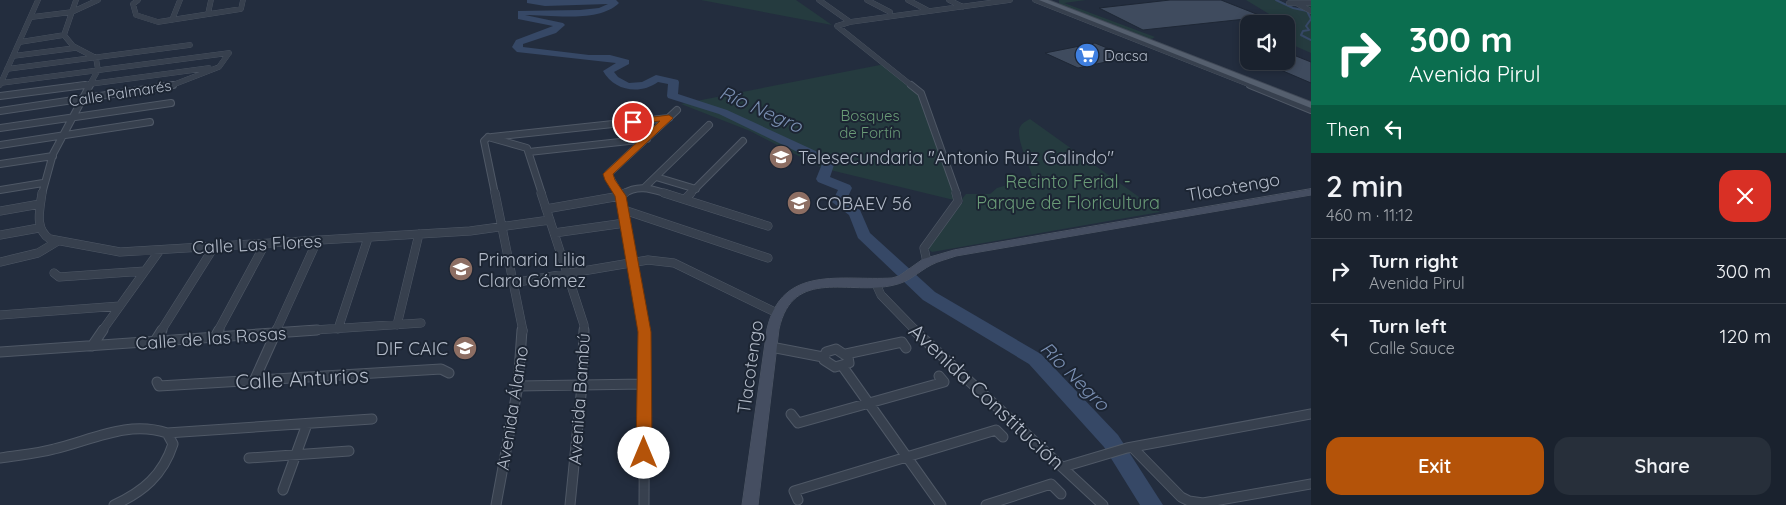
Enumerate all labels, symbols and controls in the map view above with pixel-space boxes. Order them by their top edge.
map controls [1240,15,1295,70]
button: sound [1240,15,1295,70]
text: 300 m [1409,17,1513,61]
icon: right [1326,20,1391,85]
supermarket icon: Dacsa [1074,42,1100,68]
place label: Dacsa [1104,46,1148,65]
text: Avenida Pirul [1409,60,1541,88]
street label: Calle Palmarés [67,76,173,110]
water label: Río Negro [716,80,808,139]
pin [612,101,654,143]
park label: Bosques de Fortín [839,106,901,142]
icon: arrive [619,108,647,136]
icon: left [1380,115,1408,143]
text: Then [1326,117,1370,141]
school or university icon: Telesecundaria "Antonio Ruiz Galindo" [768,144,794,170]
place label: Telesecundaria "Antonio Ruiz Galindo" [798,146,1114,169]
street label: Tlacotengo [1184,167,1282,207]
text: 2 min [1326,167,1403,205]
park label: Recinto Ferial - Parque de Floricultura [976,170,1160,214]
button: close [1719,170,1771,222]
school or university icon: COBAEV 56 [786,190,812,216]
place label: COBAEV 56 [816,192,912,215]
text: 460 m · 11:12 [1326,205,1413,225]
street label: Calle Las Flores [192,229,322,259]
place label: Primaria Lilia Clara Gómez [478,248,586,292]
text: Turn right [1369,249,1458,273]
school or university icon: Primaria Lilia Clara Gómez [448,256,474,282]
icon: right [1326,257,1354,285]
text: 300 m [1716,259,1771,283]
text: Avenida Pirul [1369,273,1465,293]
text: Turn left [1369,314,1447,338]
street label: Avenida Constitución [904,317,1070,475]
street label: Tlacotengo [732,319,768,415]
street label: Calle de las Rosas [135,321,287,355]
icon: left [1326,322,1354,350]
text: 120 m [1720,324,1771,348]
street label: Avenida Bambú [563,332,595,466]
school or university icon: DIF CAIC [452,335,478,361]
water label: Río Negro [1035,336,1116,417]
place label: DIF CAIC [376,337,448,360]
text: Calle Sauce [1369,338,1455,358]
street label: Avenida Álamo [491,344,533,472]
street label: Calle Anturios [235,362,369,394]
position arrow [617,426,669,478]
button: Exit [1326,437,1544,495]
button: Share [1554,437,1771,495]

